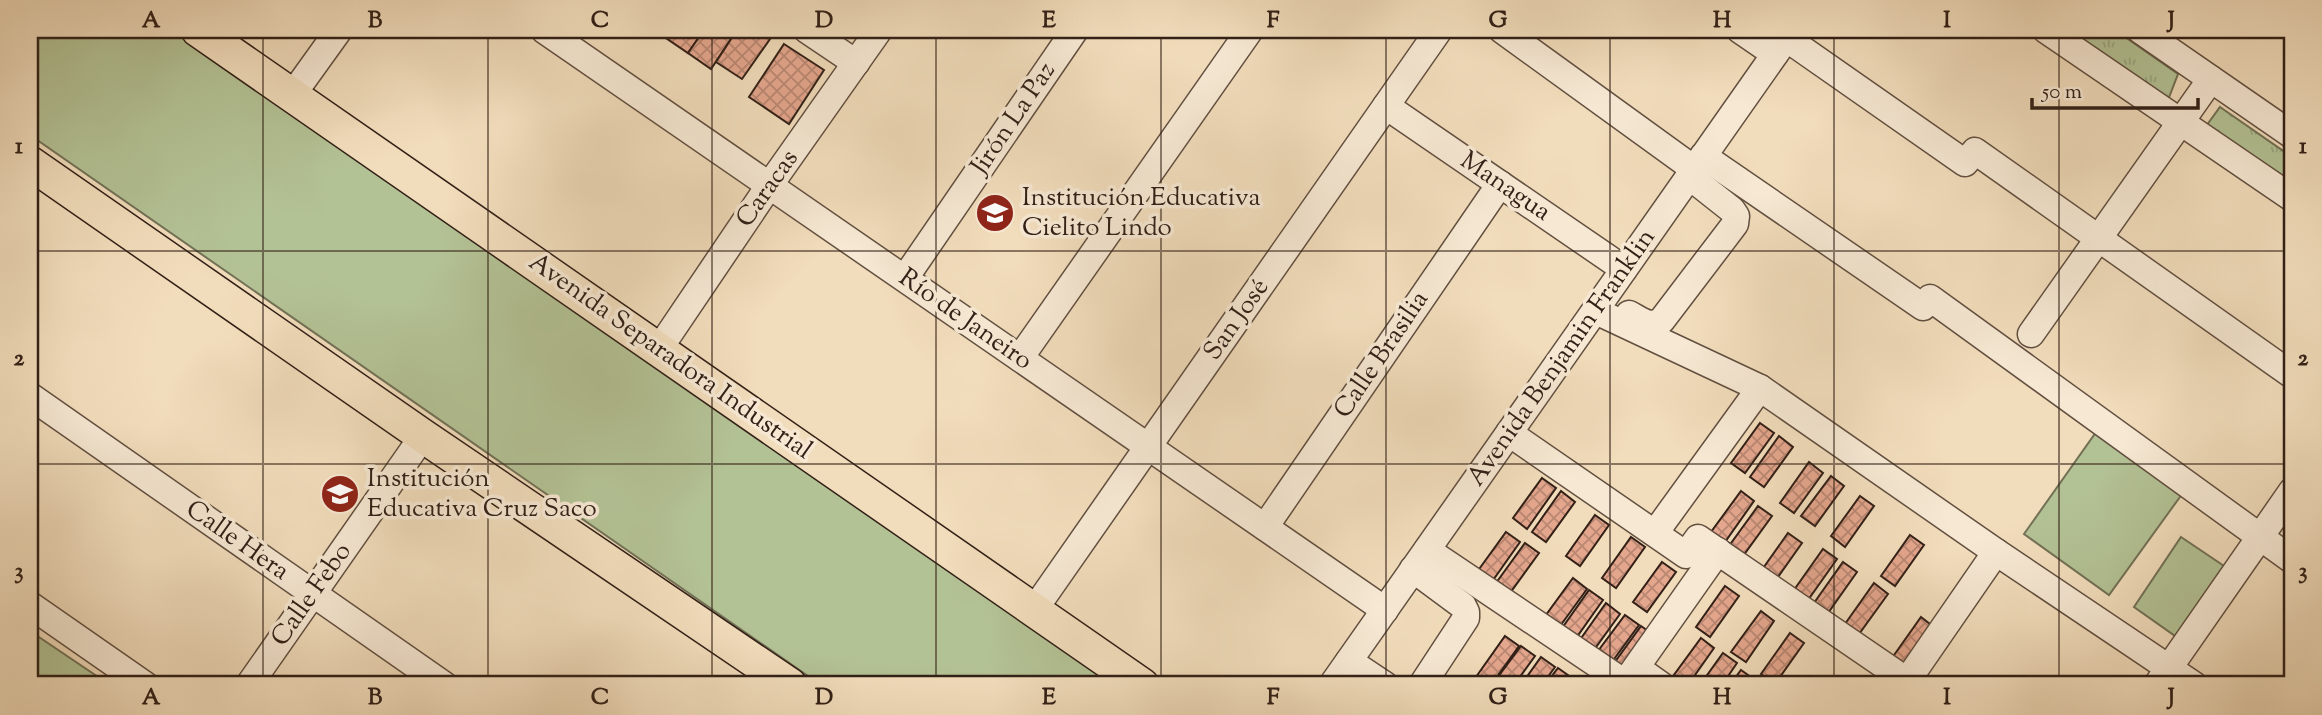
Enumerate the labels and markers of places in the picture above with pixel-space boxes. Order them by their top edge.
place label: Institución Educativa Cielito Lindo [1022,180,1261,247]
school or university icon: Institución Educativa Cielito Lindo [974,192,1016,234]
place label: Institución Educativa Cruz Saco [367,461,597,528]
school or university icon: Institución Educativa Cruz Saco [319,473,361,515]

